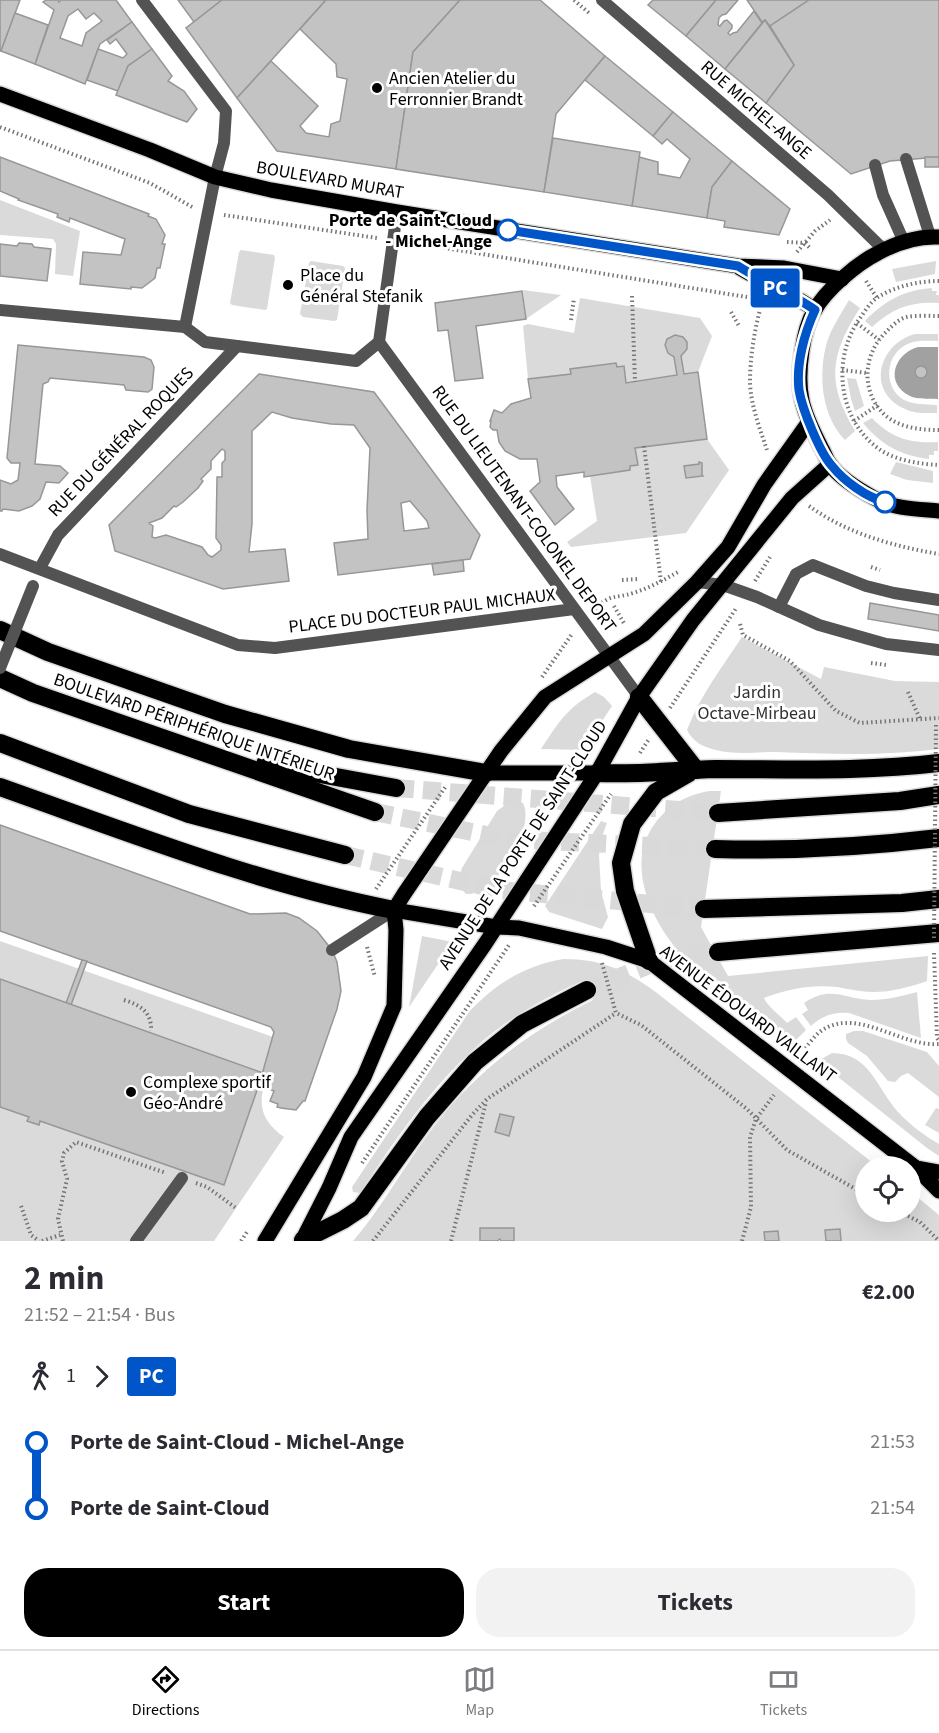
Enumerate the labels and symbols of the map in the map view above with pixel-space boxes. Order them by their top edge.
street label: RUE MICHEL-ANGE [695,55,817,165]
place label: Ancien Atelier du Ferronnier Brandt [389,66,523,112]
marker: Ancien Atelier du Ferronnier Brandt [370,81,384,95]
street label: BOULEVARD MURAT [254,155,406,205]
place label: Porte de Saint-Cloud - Michel-Ange [329,208,492,254]
marker: Porte de Saint-Cloud - Michel-Ange [497,219,519,241]
place label: Place du Général Stefanik [300,263,423,309]
line badge: PC [748,268,802,308]
marker: Place du Général Stefanik [281,278,295,292]
street label: RUE DU GÉNÉRAL ROQUES [43,361,199,523]
street label: RUE DU LIEUTENANT-COLONEL DEPORT [426,380,622,638]
unlabelled marker [874,491,896,513]
street label: PLACE DU DOCTEUR PAUL MICHAUX [287,582,557,640]
street label: BOULEVARD PÉRIPHÉRIQUE INTÉRIEUR [50,667,338,787]
park label: Jardin Octave-Mirbeau [697,680,817,726]
street label: AVENUE DE LA PORTE DE SAINT-CLOUD [433,715,613,975]
street label: AVENUE ÉDOUARD VAILLANT [655,939,842,1089]
place label: Complexe sportif Géo-André [143,1070,272,1116]
marker: Complexe sportif Géo-André [124,1085,138,1099]

